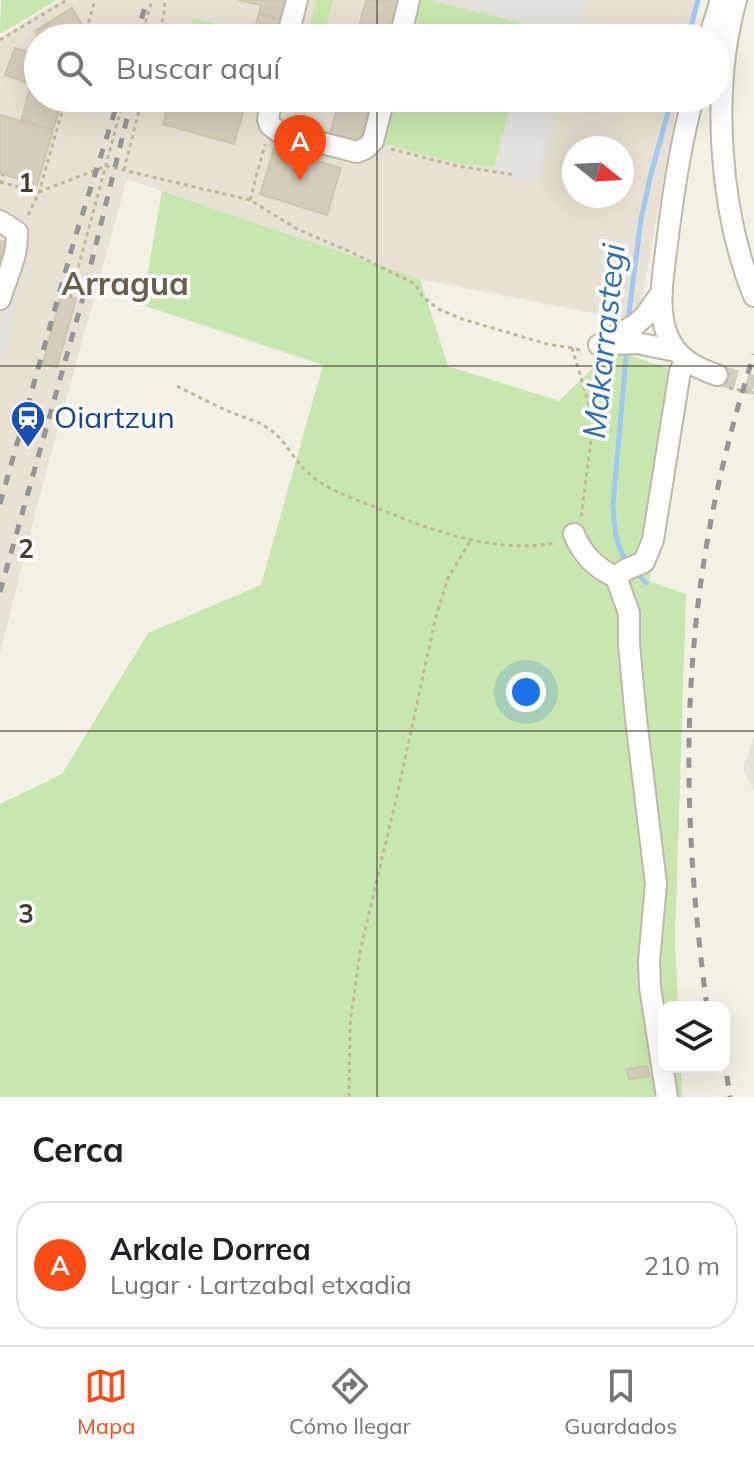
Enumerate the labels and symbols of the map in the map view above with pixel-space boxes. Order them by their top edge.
pin: A [274,115,326,181]
north arrow [562,136,634,208]
text: 1 [18,166,34,199]
water label: Makarrastegi [573,241,633,440]
district label: Arragua [61,263,189,303]
place label: Oiartzun [54,398,175,436]
station icon: Oiartzun [9,399,47,449]
text: 2 [18,532,34,565]
your location [506,672,546,712]
text: 3 [18,897,34,930]

